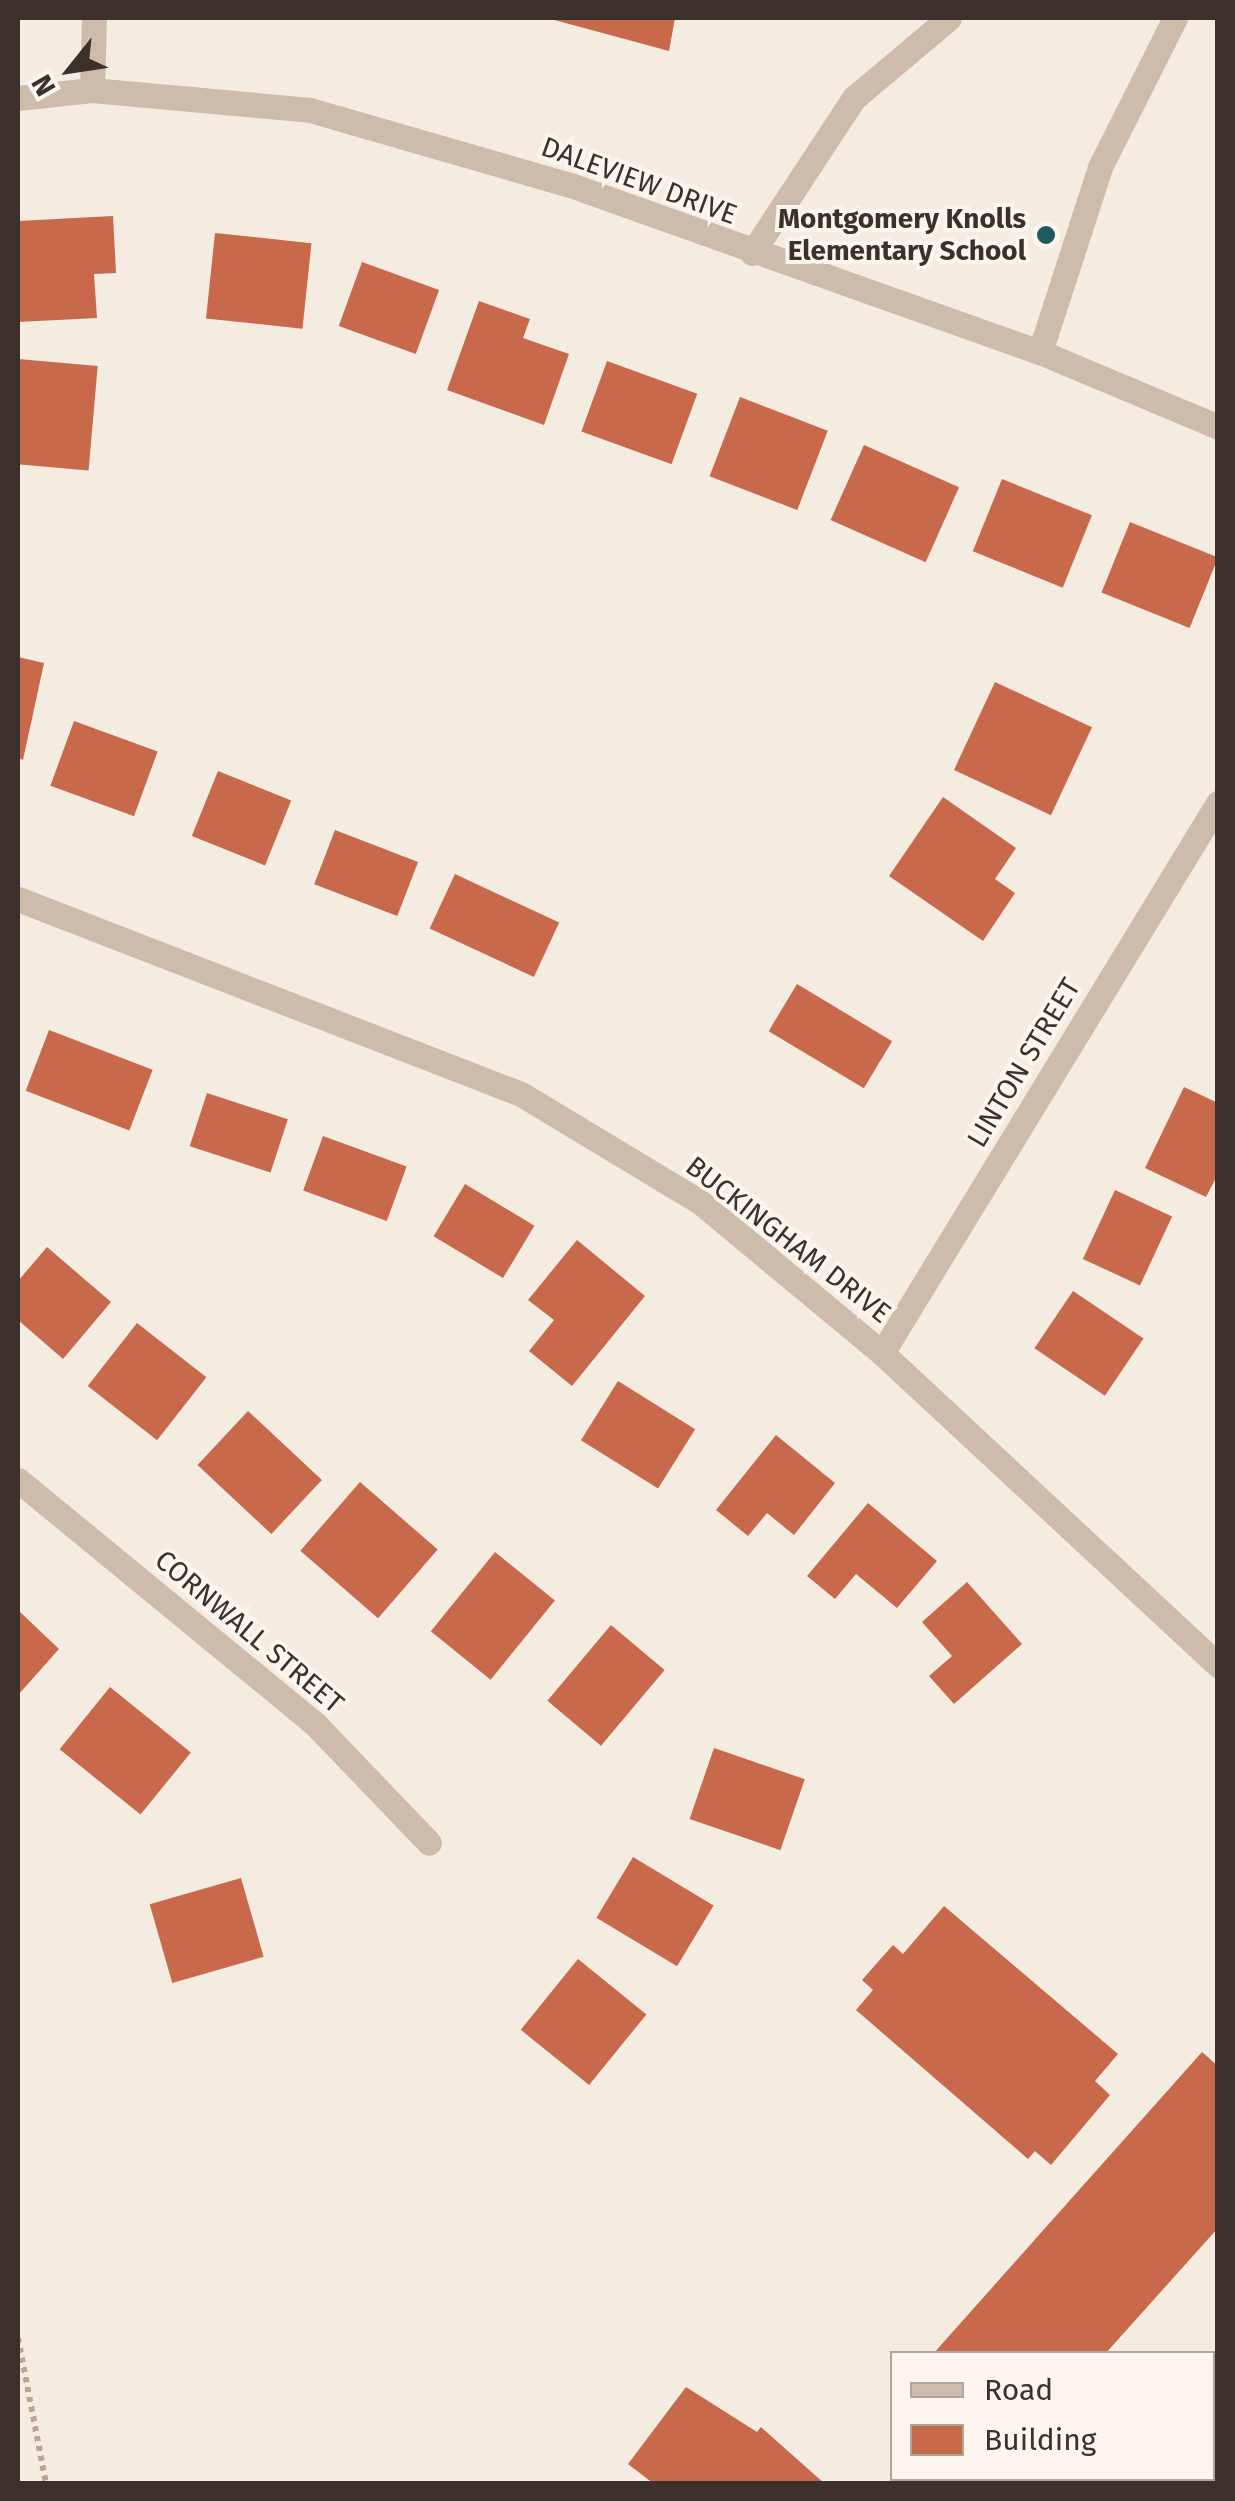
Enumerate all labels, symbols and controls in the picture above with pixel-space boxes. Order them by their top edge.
north arrow [20,20,120,120]
text: N [25,69,63,102]
street label: DALEVIEW DRIVE [537,130,741,232]
place label: Montgomery Knolls Elementary School [778,202,1026,268]
marker: Montgomery Knolls Elementary School [1035,224,1057,246]
street label: LINTON STREET [960,972,1088,1154]
street label: BUCKINGHAM DRIVE [679,1150,897,1330]
street label: CORNWALL STREET [148,1543,350,1721]
legend [890,2351,1215,2481]
text: Road [984,2372,1053,2408]
text: Building [984,2422,1096,2458]

